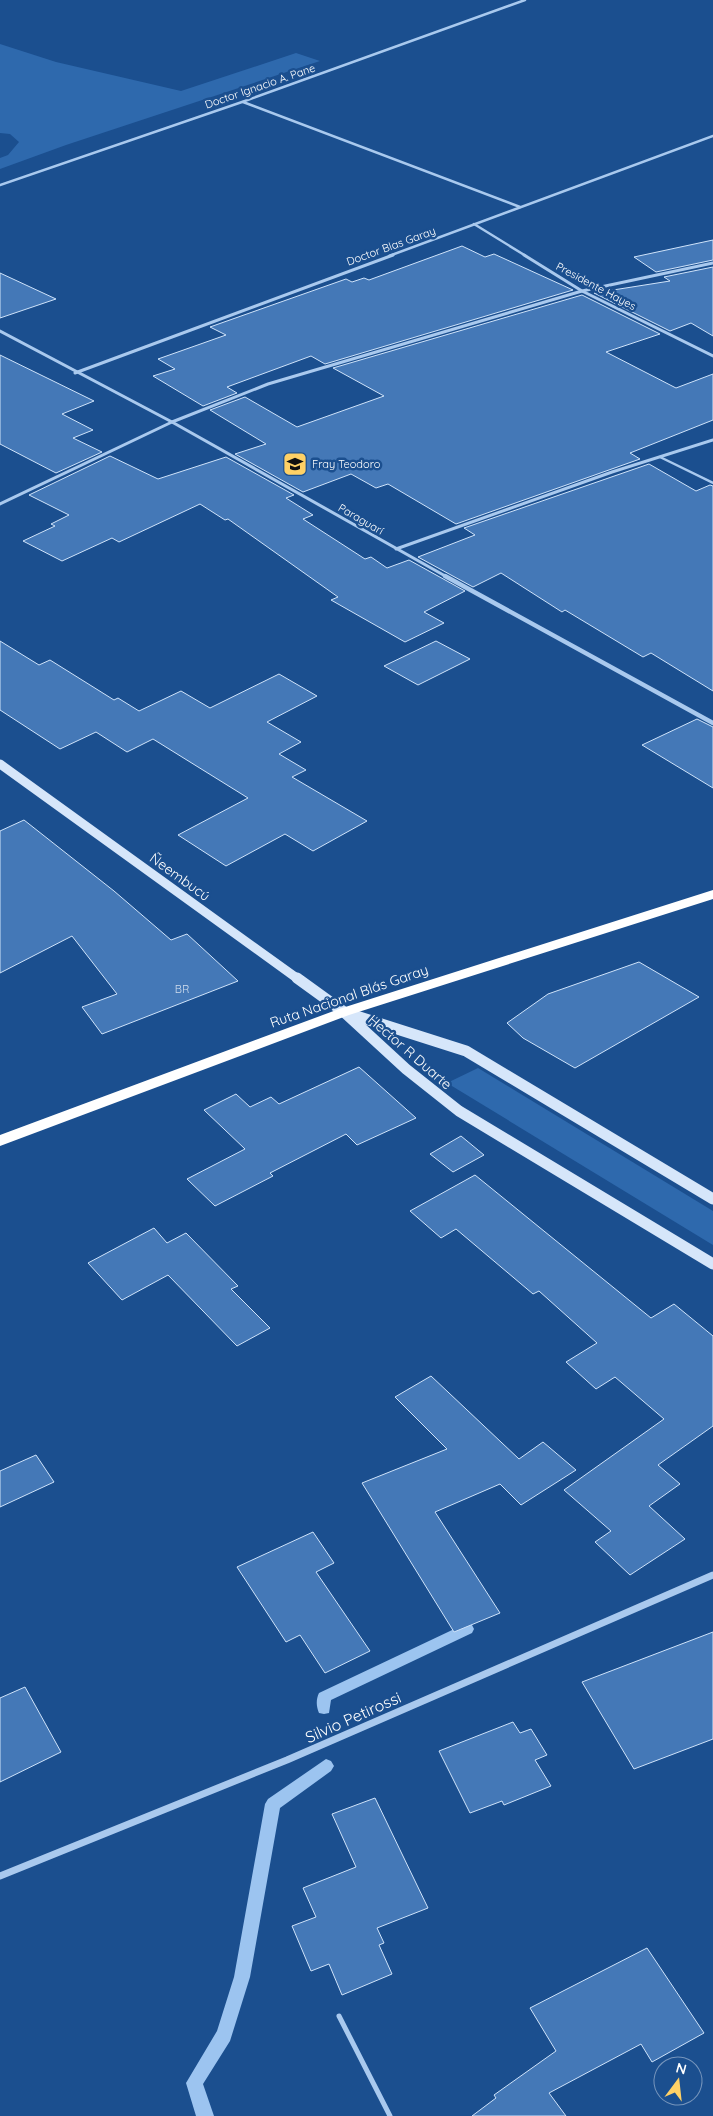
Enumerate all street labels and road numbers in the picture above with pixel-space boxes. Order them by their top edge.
street label: Doctor Ignacio A. Pane [203,60,317,112]
street label: Doctor Blas Garay [344,223,438,269]
street label: Presidente Hayes [554,259,638,313]
street label: Paraguarí [336,500,387,538]
street label: Ñeembucú [146,849,214,905]
street label: Ruta Nacional Blás Garay [267,960,431,1032]
street label: Hector R Duarte [364,1011,456,1093]
street label: Silvio Petirossi [302,1687,404,1747]

